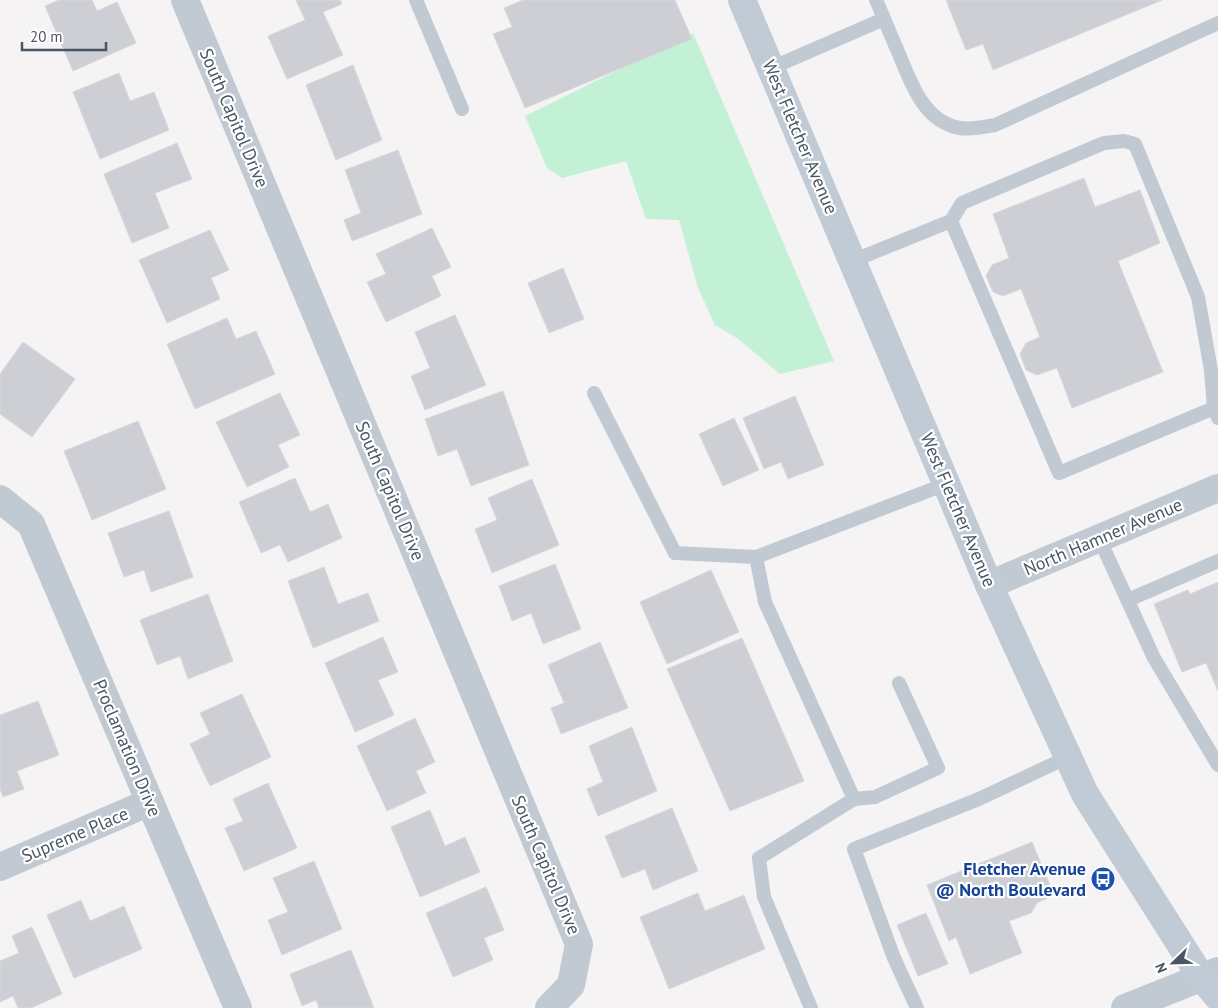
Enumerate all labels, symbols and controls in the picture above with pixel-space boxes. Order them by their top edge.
scale bar [22,20,106,52]
text: 20 m [30,27,63,46]
street label: South Capitol Drive [195,45,274,191]
street label: West Fletcher Avenue [758,56,843,217]
street label: South Capitol Drive [351,418,430,564]
street label: West Fletcher Avenue [916,429,1001,590]
street label: North Hamner Avenue [1020,493,1186,580]
street label: Proclamation Drive [88,676,167,820]
street label: South Capitol Drive [507,792,586,938]
street label: Supreme Place [18,802,132,867]
place label: Fletcher Avenue @ North Boulevard [936,857,1086,901]
bus stop icon: Fletcher Avenue @ North Boulevard [1090,866,1116,892]
north arrow [1148,938,1198,988]
text: N [1151,960,1171,976]

